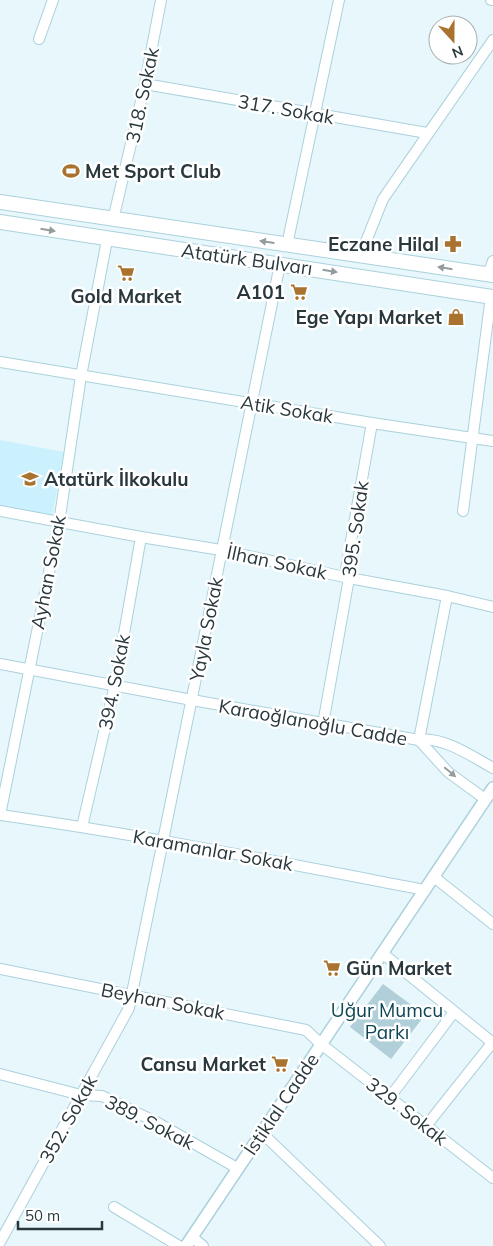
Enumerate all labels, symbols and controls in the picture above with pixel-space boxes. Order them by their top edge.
north arrow [428,15,478,65]
text: N [449,42,466,62]
street label: 318. Sokak [120,45,164,145]
street label: 317. Sokak [236,89,336,129]
place label: Met Sport Club [85,159,221,183]
sports icon: Met Sport Club [61,161,81,181]
one-way arrow [40,226,56,234]
place label: Eczane Hilal [328,232,439,256]
pharmacy icon: Eczane Hilal [443,234,463,254]
street label: Atatürk Bulvarı [180,238,314,280]
one-way arrow [258,238,274,246]
supermarket icon: Gold Market [116,263,136,283]
one-way arrow [436,263,452,271]
one-way arrow [322,268,338,276]
place label: A101 [237,280,285,304]
supermarket icon: A101 [289,282,309,302]
place label: Gold Market [71,284,181,308]
place label: Ege Yapı Market [295,305,442,329]
shop icon: Ege Yapı Market [446,307,466,327]
street label: Atik Sokak [239,390,335,428]
place label: Atatürk İlkokulu [44,467,189,491]
school or university icon: Atatürk İlkokulu [20,469,40,489]
street label: 395. Sokak [336,479,374,579]
street label: Ayhan Sokak [25,513,71,631]
street label: İlhan Sokak [225,540,329,584]
street label: Yayla Sokak [184,575,228,684]
street label: 394. Sokak [93,632,135,732]
street label: Karaoğlanoğlu Cadde [217,694,409,750]
one-way arrow [443,767,456,778]
street label: Karamanlar Sokak [131,824,295,876]
place label: Gün Market [346,956,452,980]
supermarket icon: Gün Market [322,958,342,978]
street label: Beyhan Sokak [99,977,227,1025]
park label: Uğur Mumcu Parkı [331,998,443,1044]
street label: İstiklal Cadde [238,1048,324,1160]
place label: Cansu Market [140,1052,266,1076]
supermarket icon: Cansu Market [270,1054,290,1074]
street label: 352. Sokak [34,1071,102,1167]
street label: 329. Sokak [361,1072,453,1150]
street label: 389. Sokak [101,1089,199,1155]
scale bar [18,1198,101,1230]
text: 50 m [25,1206,60,1225]

